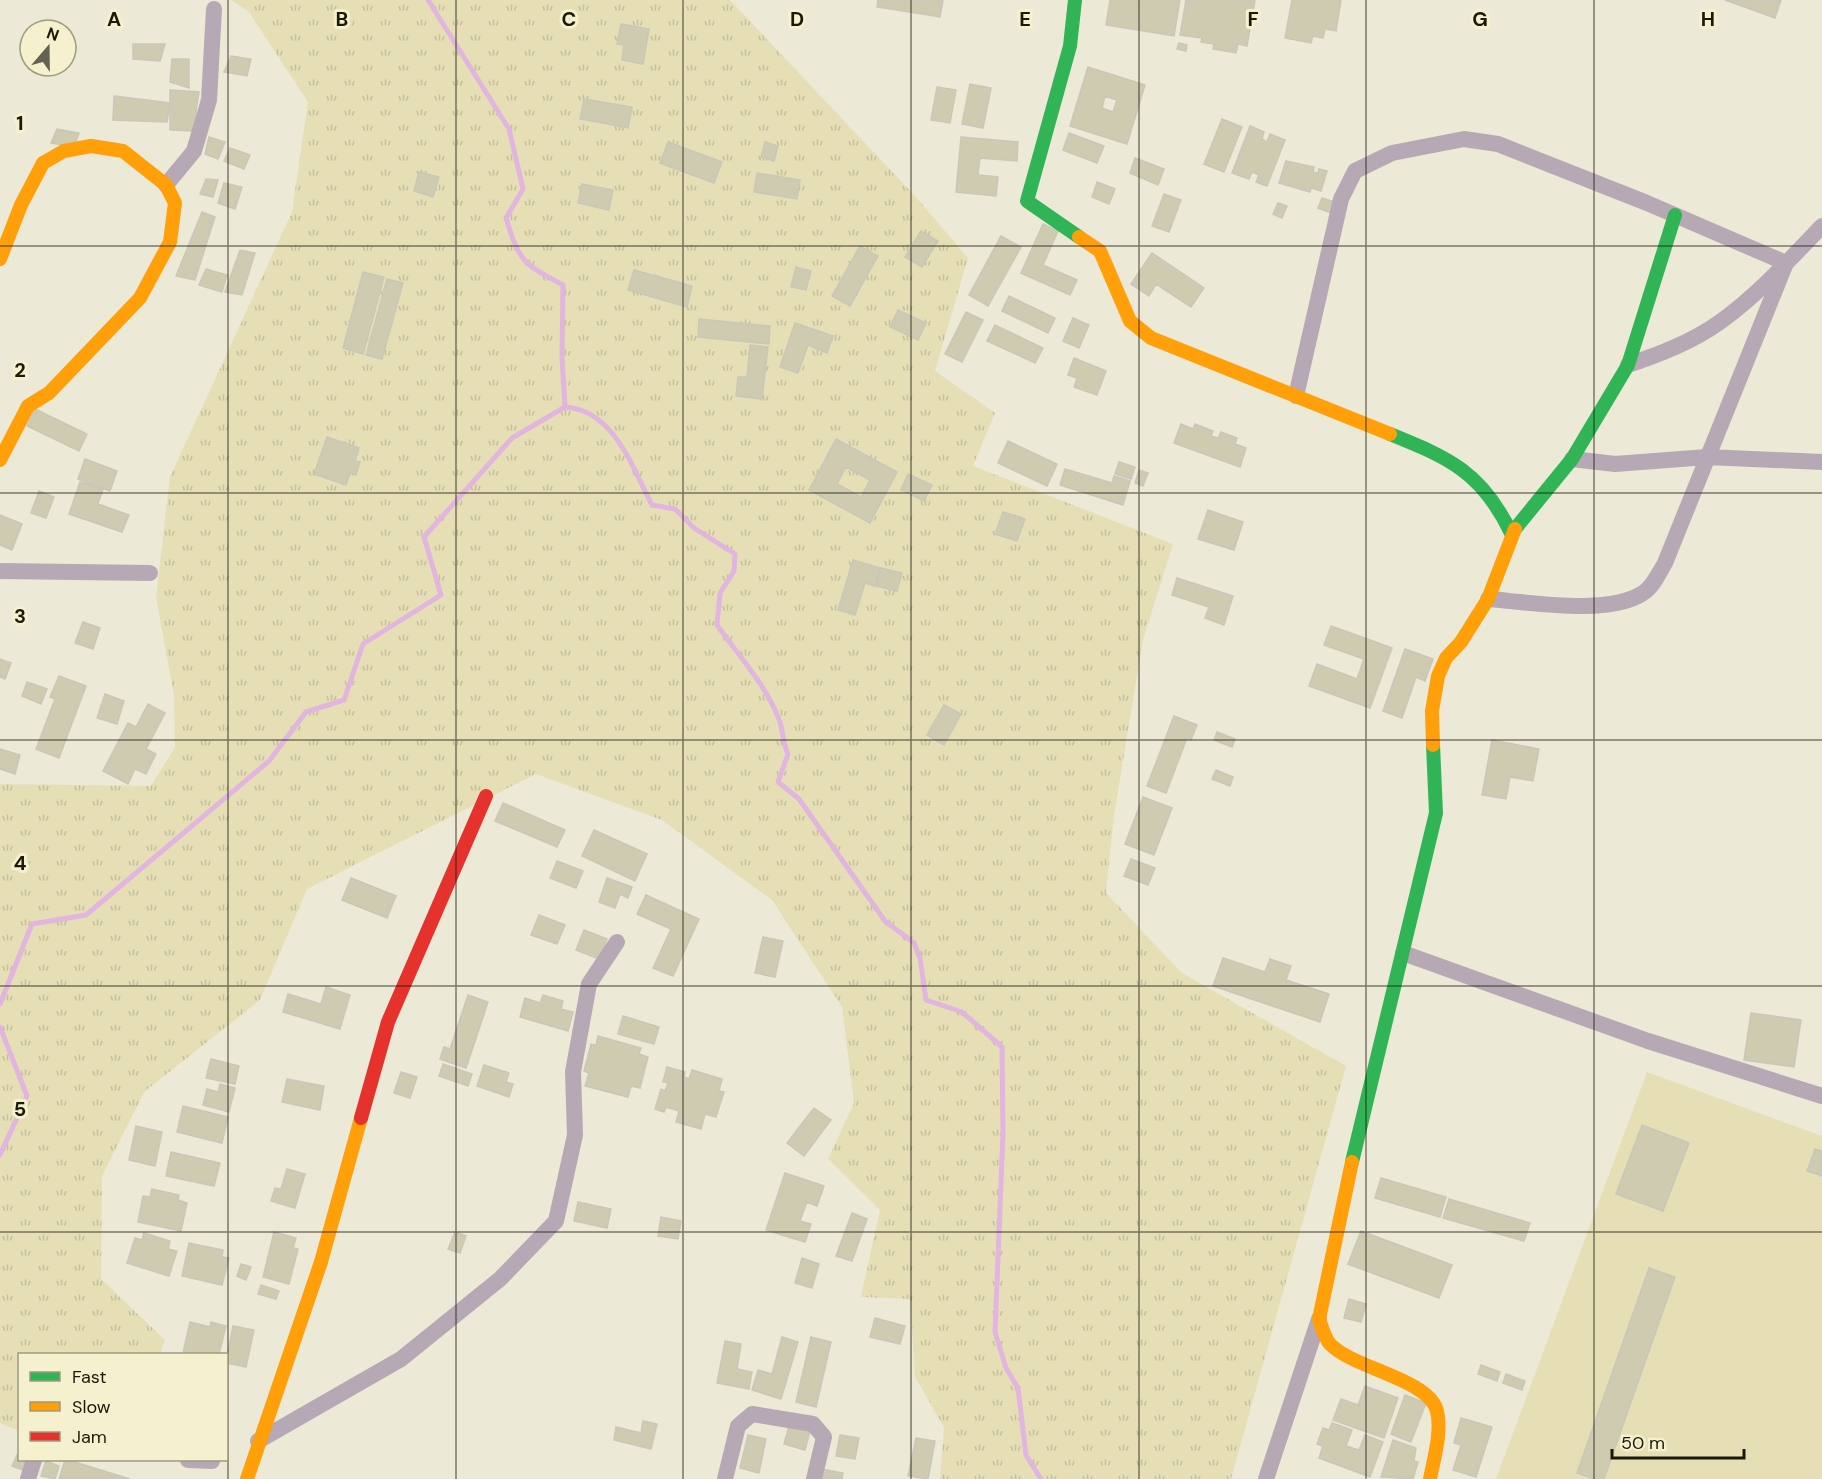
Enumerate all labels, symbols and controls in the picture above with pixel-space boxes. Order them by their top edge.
text: A [107,6,121,32]
text: B [336,6,348,32]
text: C [562,6,576,32]
text: D [790,6,804,32]
text: E [1019,6,1031,32]
text: F [1247,6,1259,32]
text: G [1472,6,1488,32]
text: H [1701,6,1715,32]
north arrow [18,18,78,78]
text: N [44,23,62,46]
text: 1 [16,110,24,136]
text: 2 [14,357,26,383]
text: 3 [14,603,26,629]
text: 4 [14,850,27,876]
text: 5 [14,1096,26,1122]
legend [18,1353,228,1461]
text: Fast [72,1365,107,1389]
text: Slow [72,1395,111,1419]
scale bar [1612,1422,1744,1460]
text: Jam [72,1425,107,1449]
text: 50 m [1621,1431,1665,1455]

